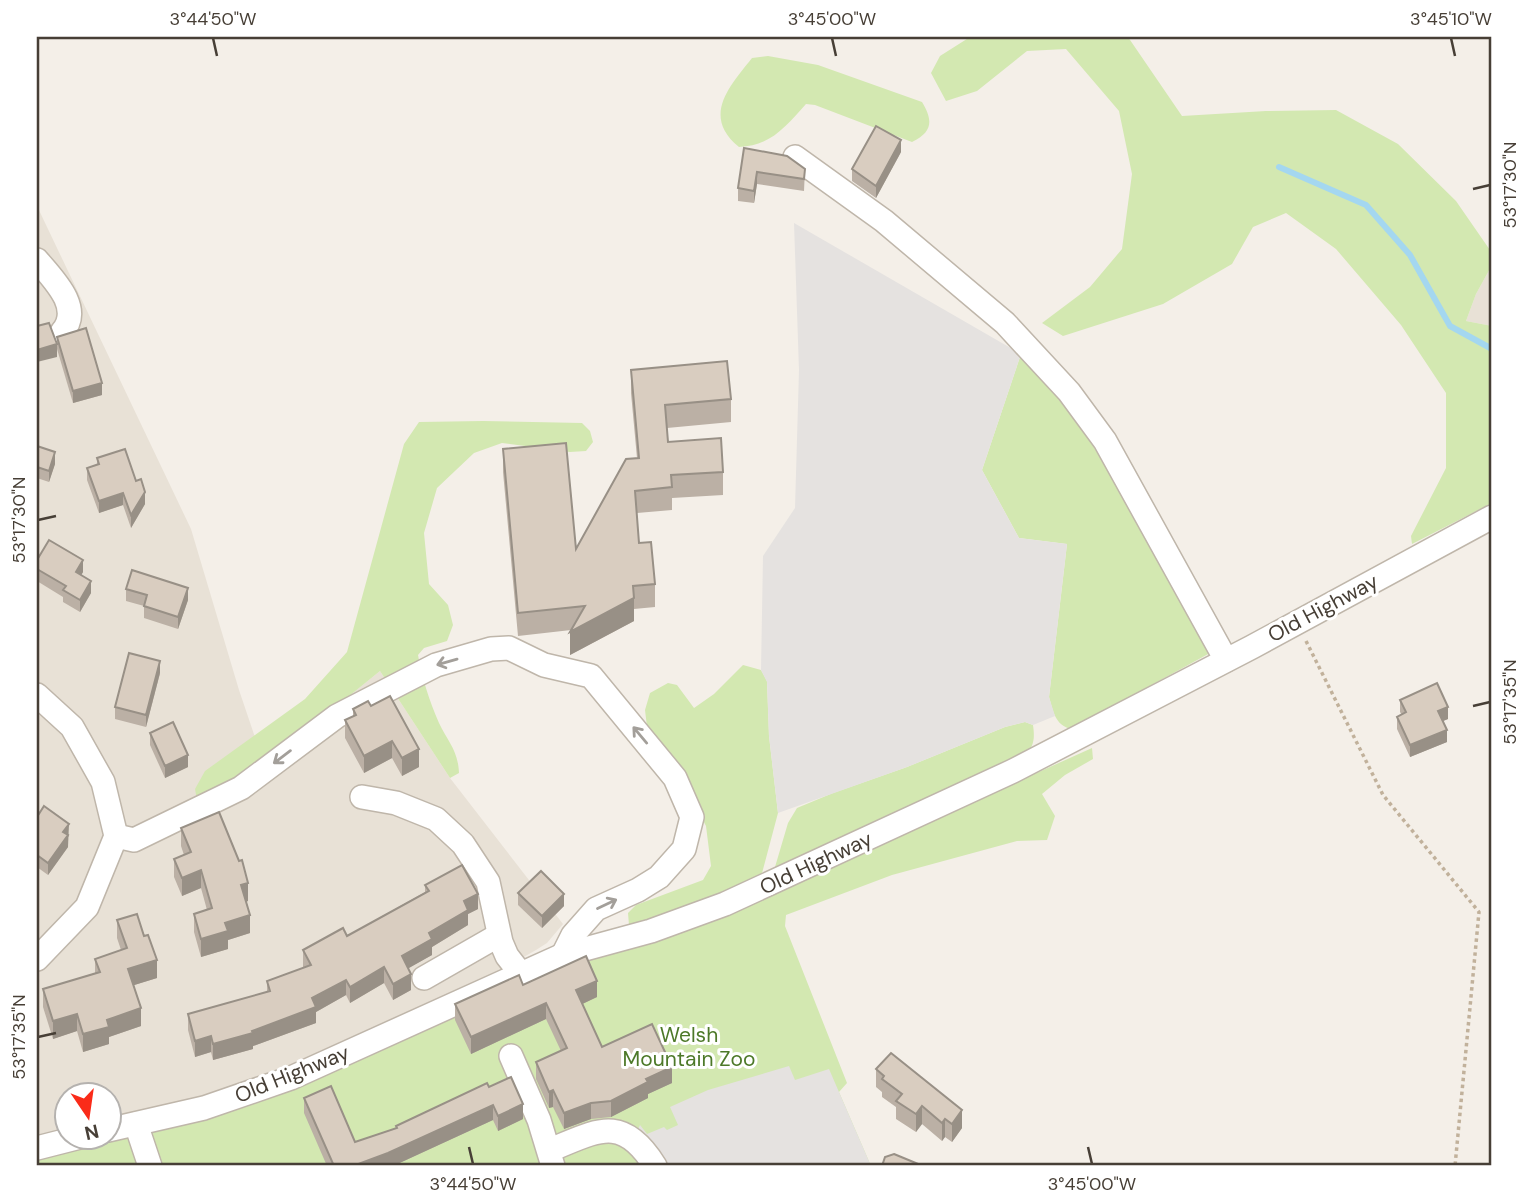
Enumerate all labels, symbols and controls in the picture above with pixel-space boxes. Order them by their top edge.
text: 3°44'50"W [170,7,256,31]
text: 3°45'00"W [788,7,876,31]
text: 3°45'10"W [1410,7,1492,31]
text: 53°17'30"N [1498,141,1522,229]
text: 53°17'30"N [7,476,31,564]
street label: Old Highway [1263,567,1383,649]
one-way arrow [436,657,458,670]
text: 53°17'35"N [1498,659,1522,745]
one-way arrow [632,727,647,745]
one-way arrow [273,749,292,764]
street label: Old Highway [755,825,877,901]
one-way arrow [595,897,617,910]
text: 53°17'35"N [7,994,31,1080]
park label: Welsh Mountain Zoo [623,1021,755,1073]
street label: Old Highway [231,1038,354,1110]
north arrow [52,1080,122,1150]
text: N [82,1118,101,1146]
text: 3°44'50"W [430,1172,516,1196]
text: 3°45'00"W [1048,1172,1136,1196]

